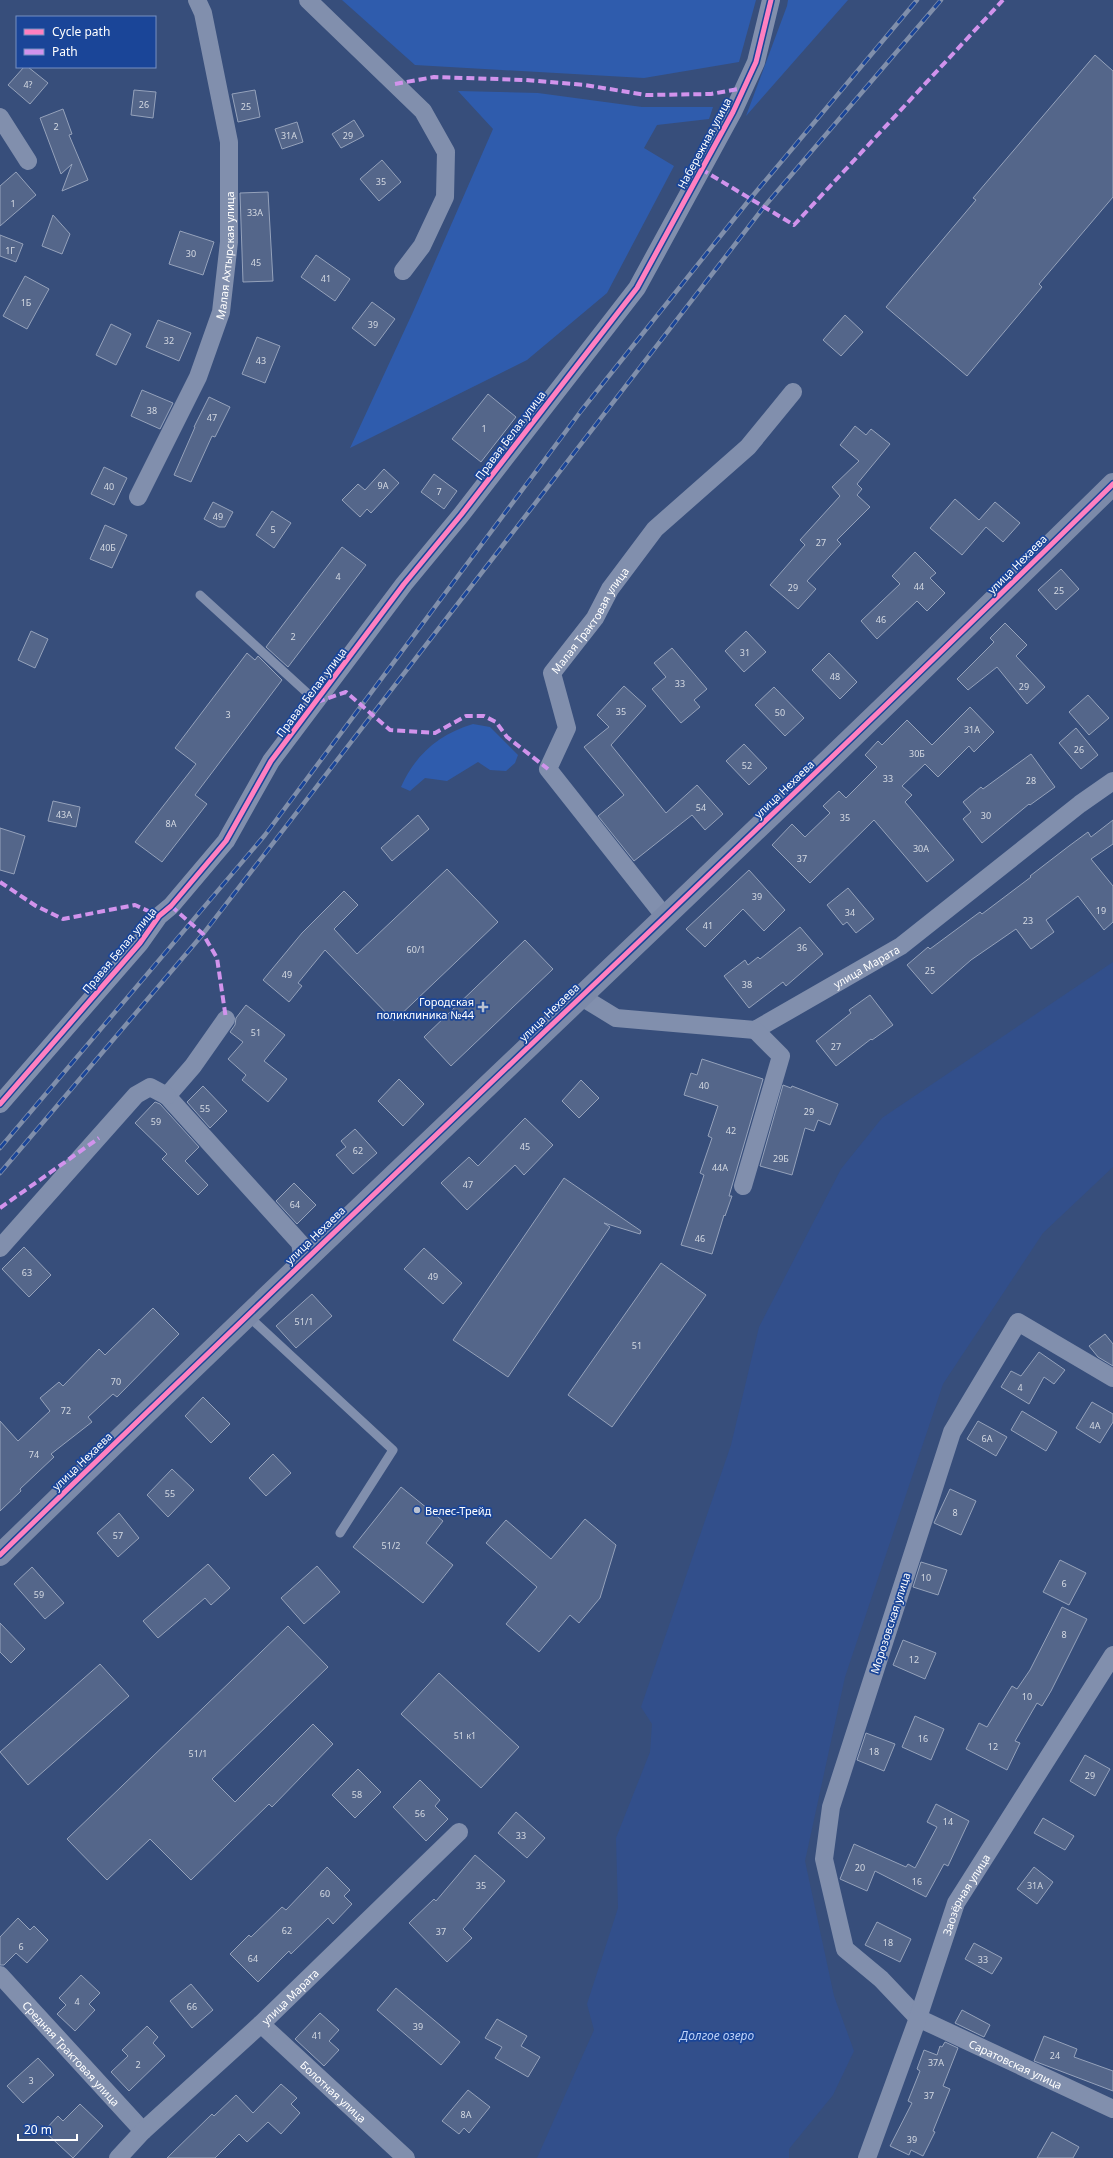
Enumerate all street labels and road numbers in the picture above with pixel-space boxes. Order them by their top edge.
street label: Набережная улица [674,95,734,191]
street label: Малая Ахтырская улица [211,191,237,321]
street label: Правая Белая улица [471,387,549,483]
street label: улица Нехаева [984,531,1050,597]
street label: Малая Трактовая улица [547,564,632,676]
street label: Правая Белая улица [272,644,350,740]
street label: улица Нехаева [751,757,817,821]
street label: Правая Белая улица [78,904,160,996]
street label: улица Марата [830,941,902,991]
street label: улица Нехаева [516,980,582,1044]
street label: улица Нехаева [282,1203,348,1267]
street label: улица Нехаева [49,1429,115,1493]
street label: Морозовская улица [867,1571,913,1675]
street label: Заозёрная улица [938,1851,993,1937]
street label: улица Марата [258,1965,322,2027]
street label: Средняя Трактовая улица [20,1997,124,2109]
street label: Саратовская улица [967,2035,1065,2092]
street label: Болотная улица [298,2057,370,2125]

